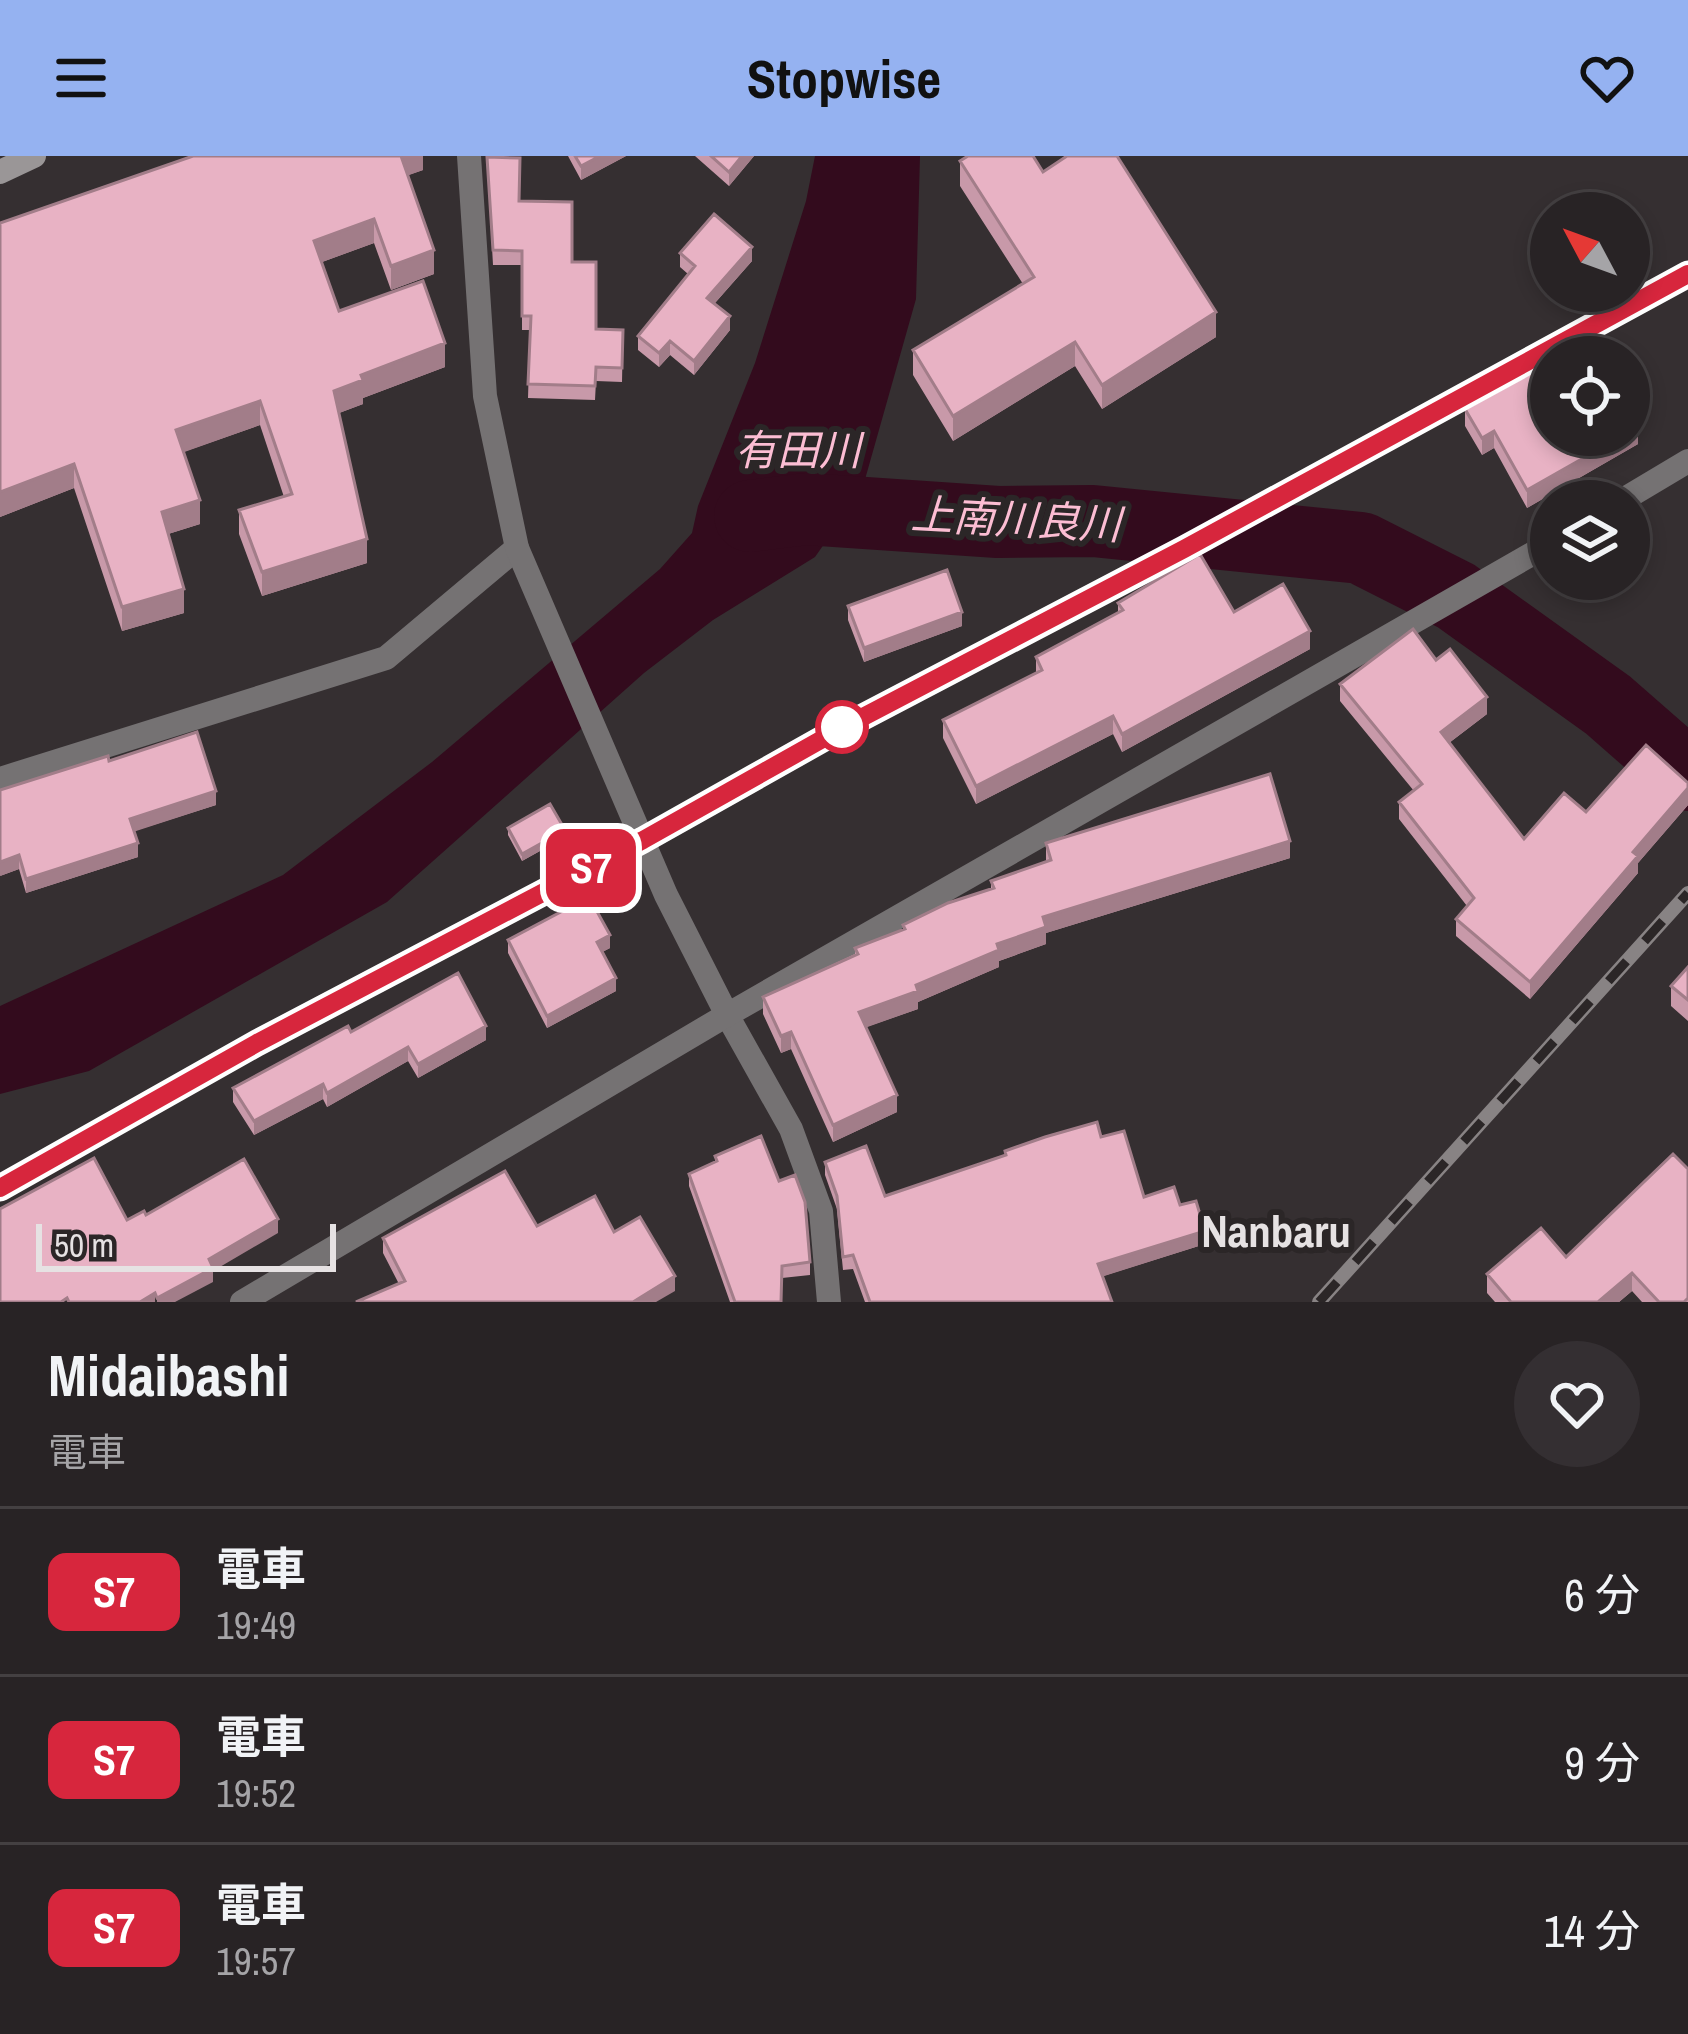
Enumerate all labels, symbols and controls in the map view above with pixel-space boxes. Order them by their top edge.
text: Stopwise [747,42,941,115]
icon: menu [48,45,114,111]
icon: heart [1574,45,1640,111]
north arrow [1530,192,1650,312]
map controls [1530,192,1650,600]
button: locate [1530,336,1650,456]
water label: 有田川 [735,422,865,478]
button: layers [1530,480,1650,600]
water label: 上南川良川 [910,486,1126,553]
unlabelled marker [817,702,867,752]
line badge: S7 [537,829,645,907]
text: S7 [570,840,612,896]
district label: Nanbaru [1201,1200,1351,1261]
scale bar [36,1218,336,1271]
text: 50 m [54,1223,114,1267]
text: Midaibashi [48,1337,290,1414]
button: heart [1514,1341,1640,1467]
text: 電車 [48,1426,126,1478]
text: 電車 [216,1538,306,1599]
text: S7 [93,1564,135,1620]
text: 6 分 [1564,1564,1640,1625]
text: 19:49 [216,1599,296,1651]
text: 電車 [216,1706,306,1767]
text: S7 [93,1732,135,1788]
text: 9 分 [1564,1732,1640,1793]
text: 19:52 [216,1767,296,1819]
text: 電車 [216,1874,306,1935]
text: S7 [93,1900,135,1956]
text: 14 分 [1544,1900,1640,1961]
text: 19:57 [216,1935,296,1987]

